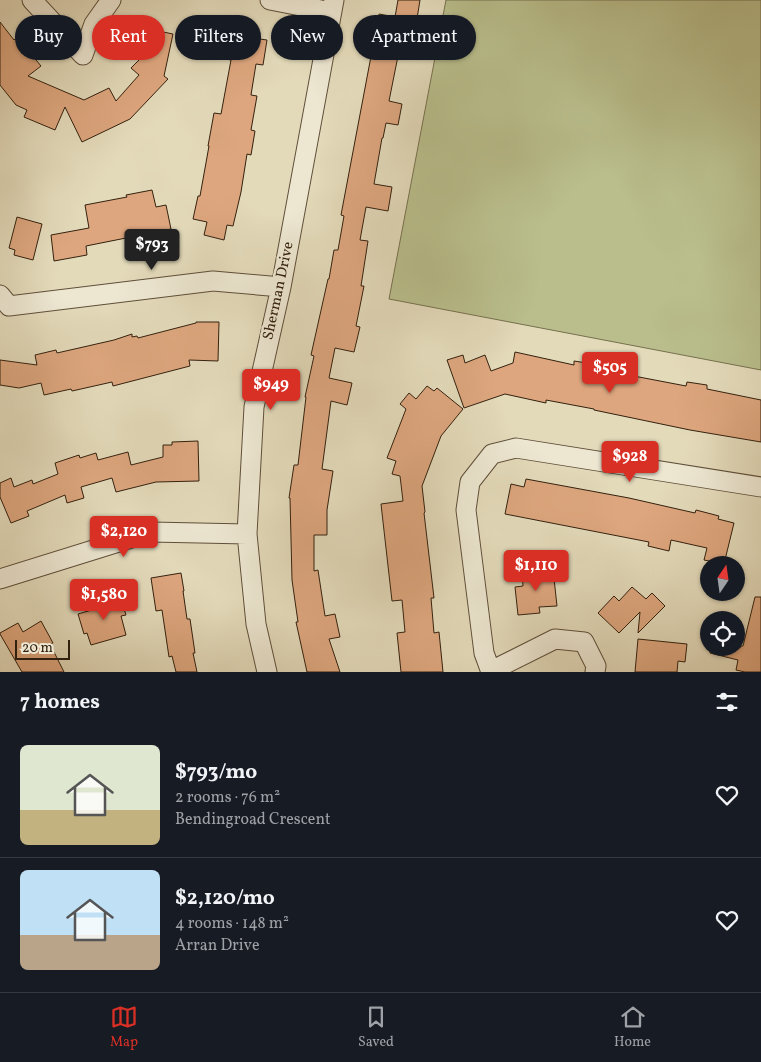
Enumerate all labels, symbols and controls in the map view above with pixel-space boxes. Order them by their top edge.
chip: Buy [15,15,82,60]
chip: Rent [92,15,165,60]
chip: Filters [175,15,261,60]
chip: New [271,15,343,60]
chip: Apartment [353,15,476,60]
pin: $793 [122,228,182,271]
text: $793 [135,234,169,256]
street label: Sherman Drive [258,240,300,342]
pin: $505 [580,352,640,394]
text: $505 [593,357,627,379]
pin: $949 [241,368,301,411]
text: $949 [253,374,289,396]
pin: $928 [600,440,660,483]
text: $928 [613,446,647,468]
pin: $2,120 [83,516,165,558]
text: $2,120 [101,521,147,543]
pin: $1,110 [495,550,577,592]
text: $1,110 [515,555,557,577]
north arrow [700,556,745,601]
map controls [700,556,745,656]
pin: $1,580 [63,578,145,621]
text: $1,580 [81,584,127,606]
button: locate [700,611,745,656]
scale bar [15,637,70,660]
text: 20 m [22,639,53,658]
text: 7 homes [20,688,100,717]
icon: filters [713,688,741,716]
text: $793/mo [175,758,257,787]
icon: home [60,765,120,825]
icon: heart [713,781,741,809]
text: 2 rooms · 76 m² [175,787,280,809]
text: Bendingroad Crescent [175,809,331,831]
text: $2,120/mo [175,884,275,913]
icon: home [60,890,120,950]
icon: heart [713,906,741,934]
text: 4 rooms · 148 m² [175,913,289,935]
text: Arran Drive [175,935,259,957]
tab: Map [110,1003,138,1052]
tab: Saved [358,1003,394,1052]
tab: Home [614,1003,651,1052]

